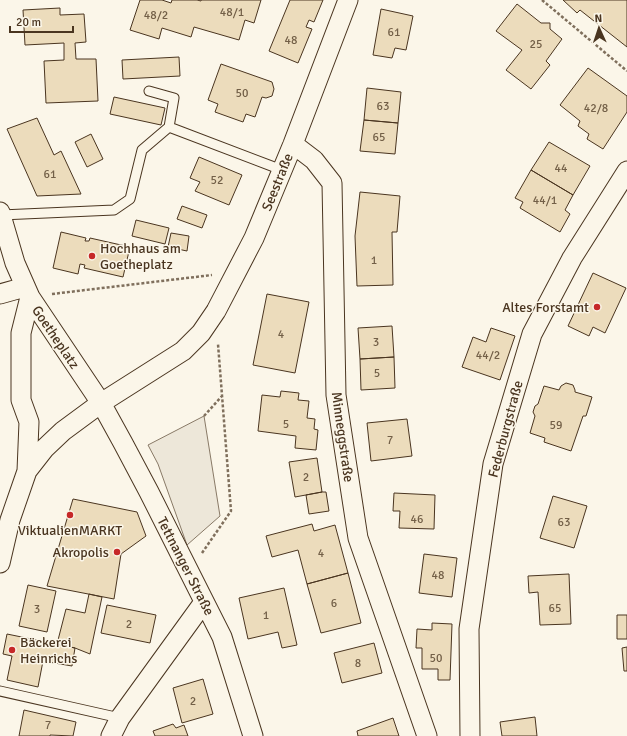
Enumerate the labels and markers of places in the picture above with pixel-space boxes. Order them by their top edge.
place label: Hochhaus am Goetheplatz [100,240,181,273]
marker: Hochhaus am Goetheplatz [87,251,97,261]
place label: Altes Forstamt [502,299,589,316]
marker: Altes Forstamt [592,302,602,312]
marker: ViktualienMARKT [65,510,75,520]
place label: ViktualienMARKT [18,522,122,539]
place label: Akropolis [53,544,109,561]
marker: Akropolis [112,547,122,557]
place label: Bäckerei Heinrichs [20,634,77,667]
marker: Bäckerei Heinrichs [7,645,17,655]

